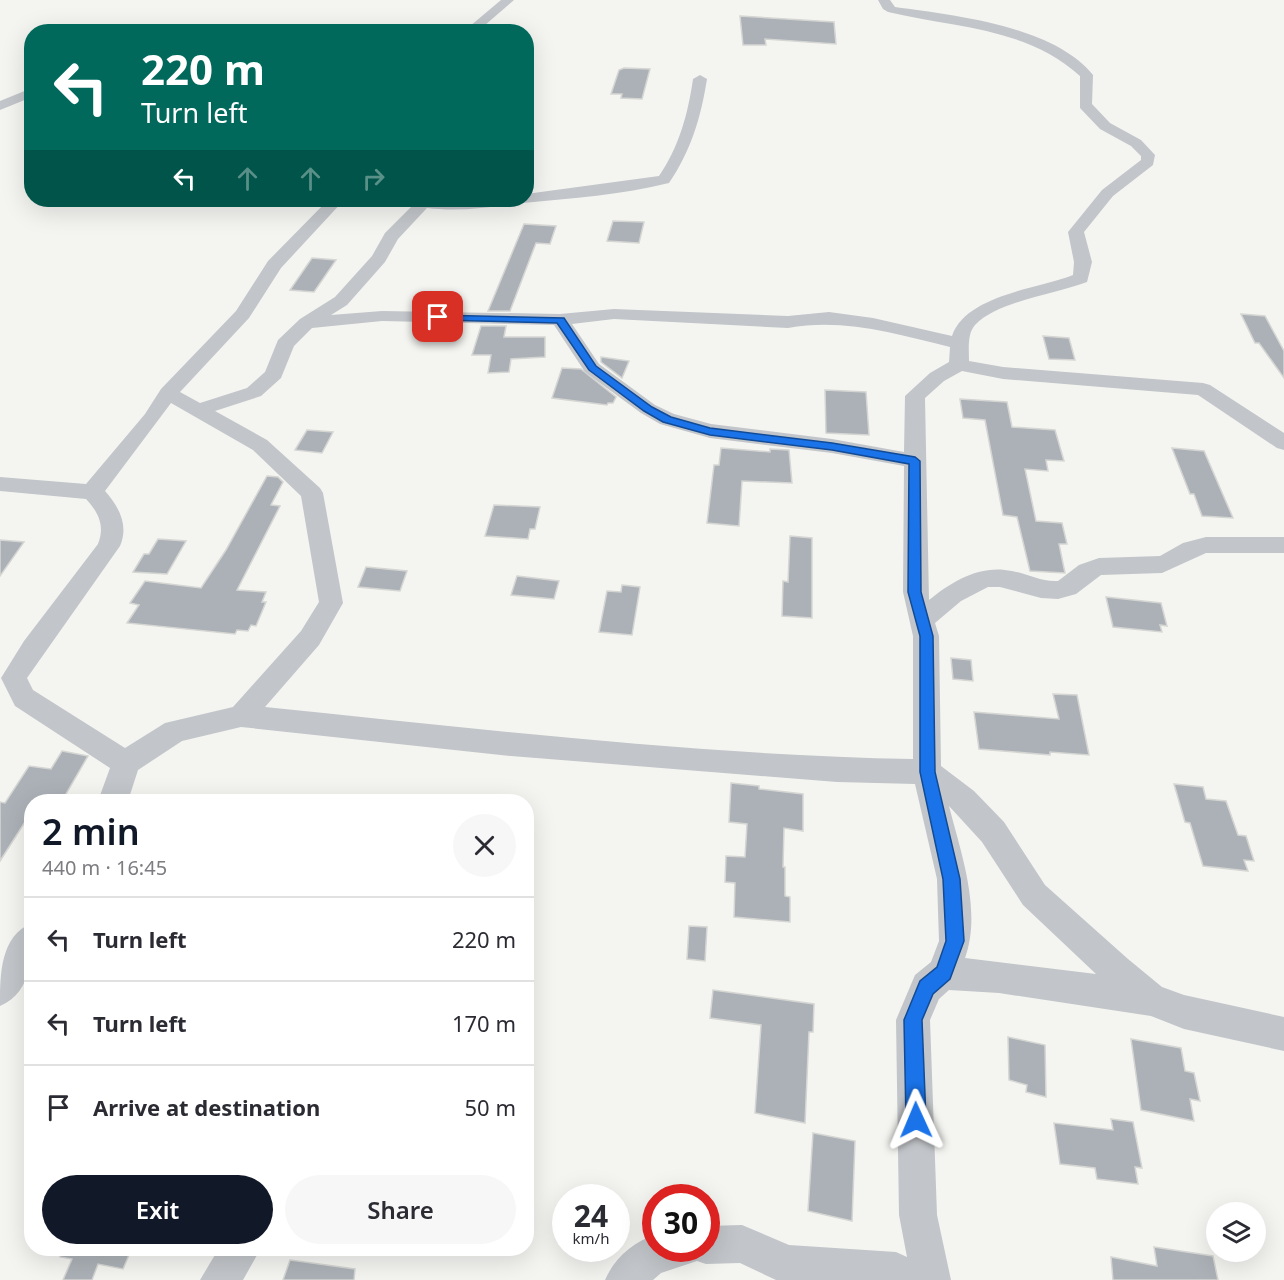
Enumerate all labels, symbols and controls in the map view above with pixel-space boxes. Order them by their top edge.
text: 220 m [141,40,265,97]
icon: left [42,48,120,126]
text: Turn left [141,94,247,131]
icon: left [168,162,201,195]
icon: ahead [231,162,264,195]
icon: ahead [294,162,327,195]
icon: right [357,162,390,195]
pin [412,291,463,342]
icon: arrive [421,300,454,333]
text: 2 min [42,807,140,856]
button: close [453,814,516,877]
text: 440 m · 16:45 [42,854,167,881]
icon: left [42,923,75,956]
text: Turn left [93,924,187,954]
text: 220 m [452,924,516,954]
icon: left [42,1007,75,1040]
text: Turn left [93,1008,187,1038]
text: 170 m [452,1008,516,1038]
position arrow [884,1088,948,1152]
icon: arrive [42,1091,75,1124]
text: Arrive at destination [93,1092,320,1122]
text: 50 m [465,1092,516,1122]
button: Exit [42,1175,273,1244]
button: Share [285,1175,516,1244]
speed limit sign: 30 [642,1184,720,1262]
text: 24 [574,1195,608,1236]
map controls [1206,1202,1266,1262]
button: layers [1206,1202,1266,1262]
text: km/h [573,1228,609,1248]

